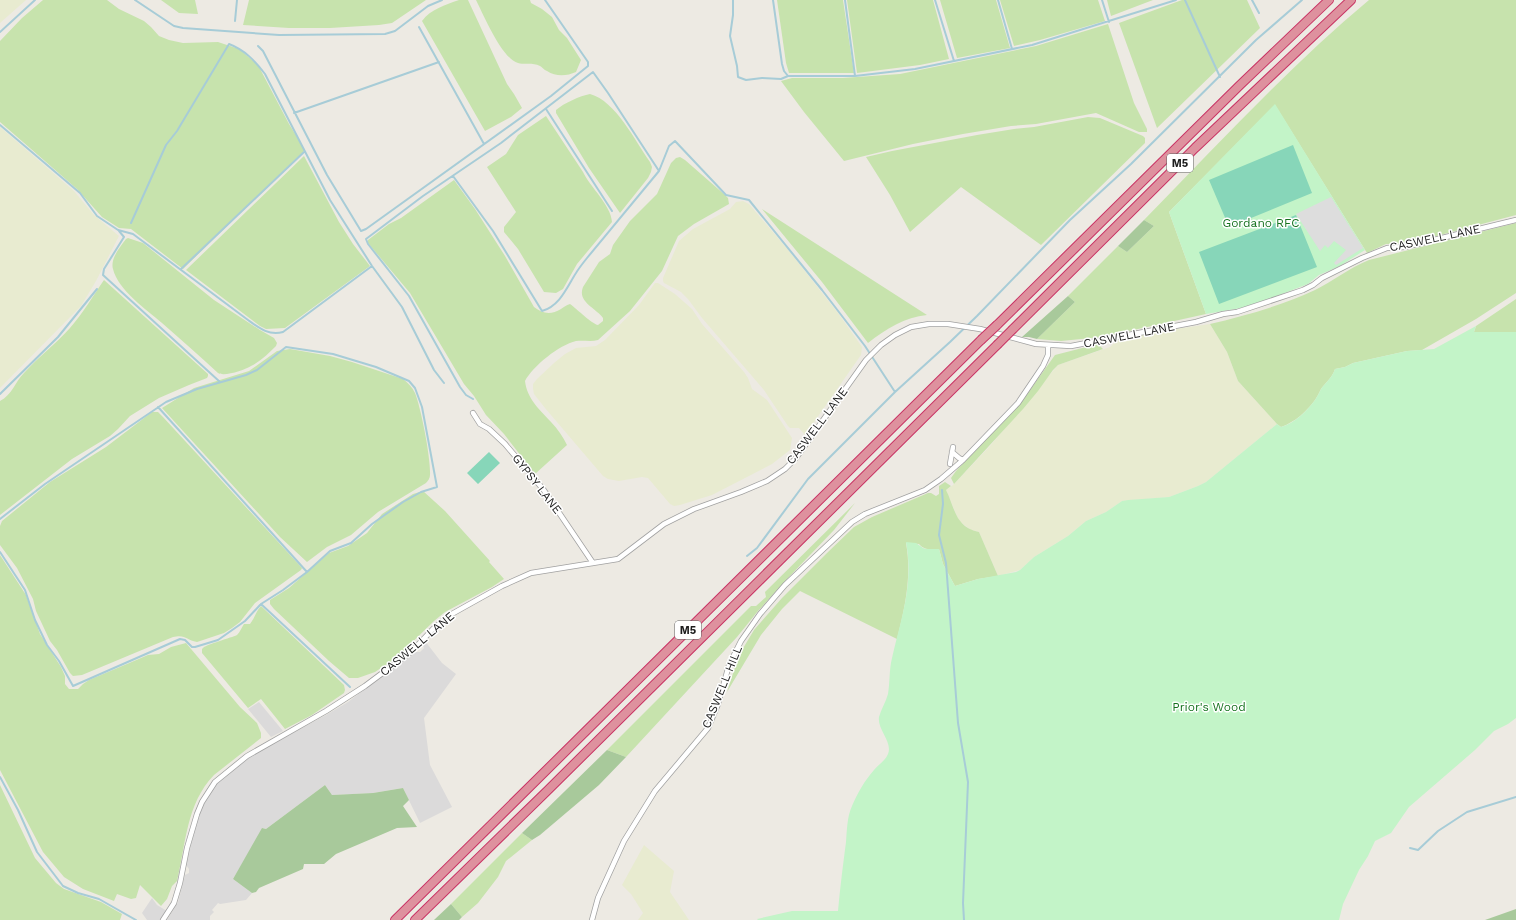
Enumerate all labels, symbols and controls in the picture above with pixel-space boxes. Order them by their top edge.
road number: M5 [1167,154,1193,172]
park label: Gordano RFC [1222,216,1300,230]
street label: CASWELL LANE [1388,221,1482,254]
street label: CASWELL LANE [1082,319,1176,351]
street label: CASWELL LANE [784,385,851,467]
street label: GYPSY LANE [509,451,565,517]
street label: CASWELL LANE [377,609,457,679]
road number: M5 [675,621,701,639]
street label: CASWELL HILL [699,644,745,730]
park label: Prior's Wood [1172,700,1246,714]

